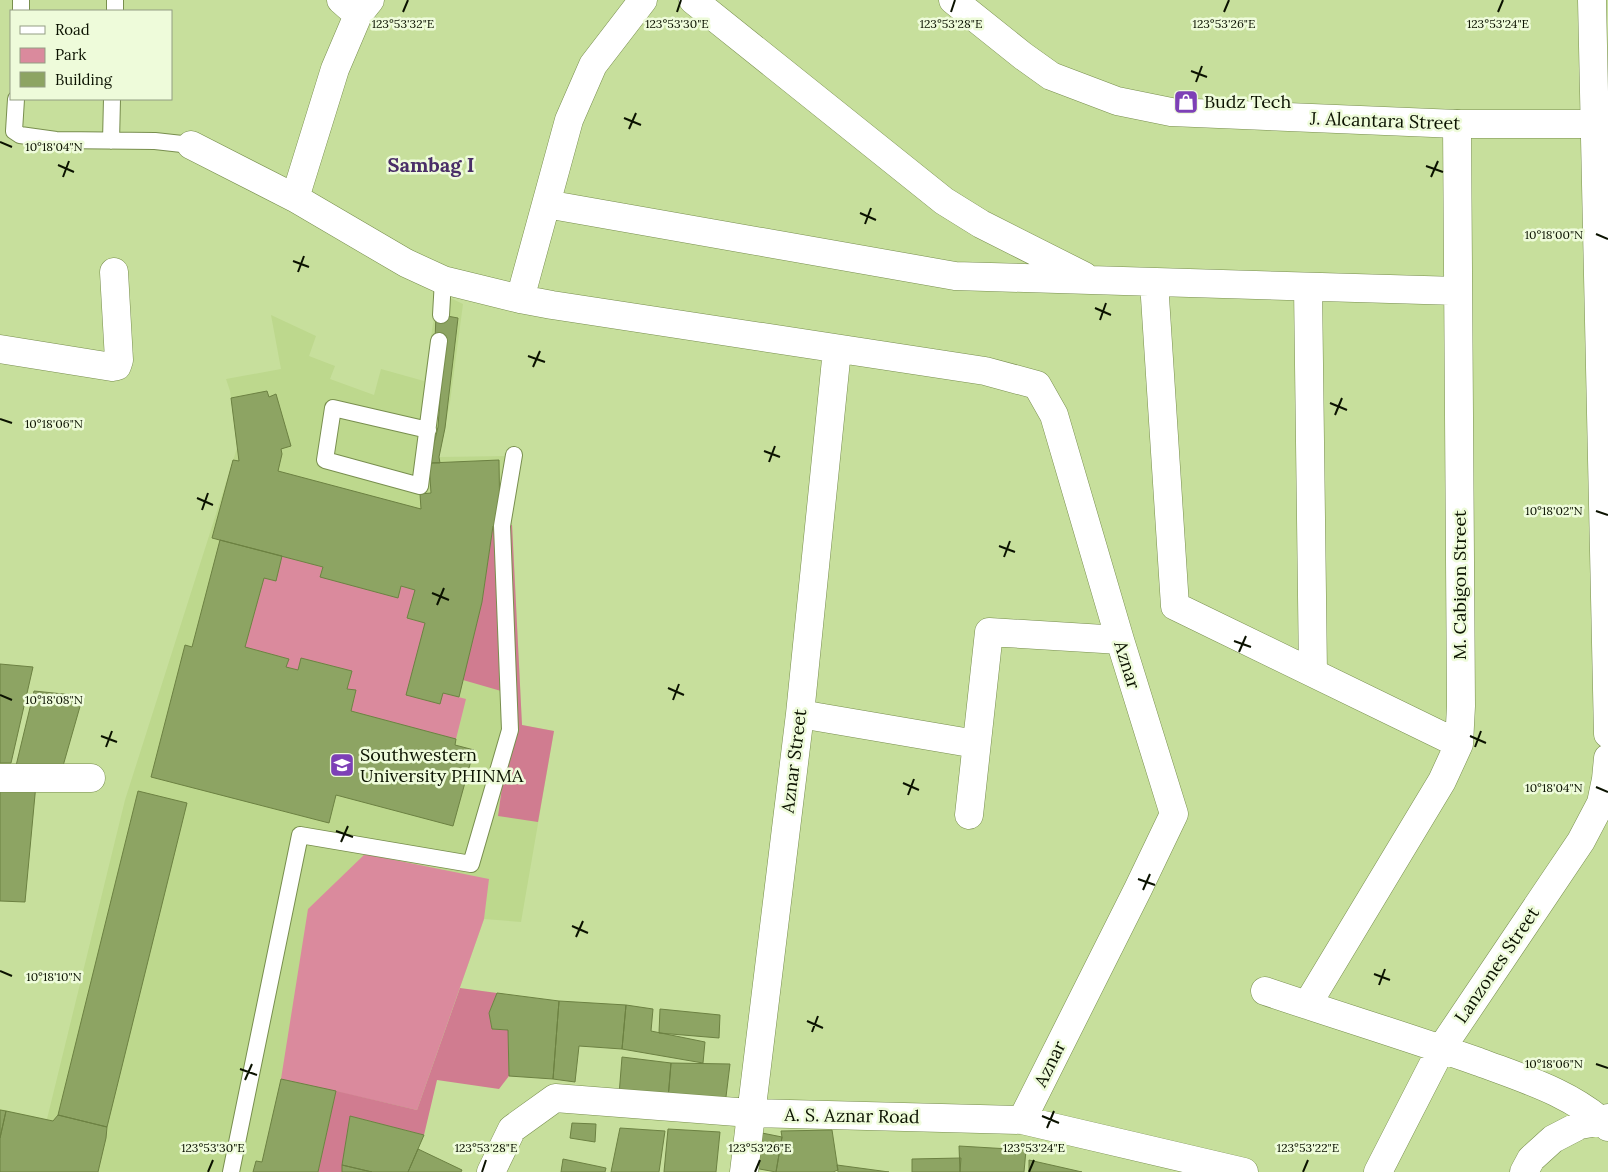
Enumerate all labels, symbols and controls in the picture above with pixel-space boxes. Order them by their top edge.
legend [10,10,172,100]
text: 123°53'32"E [372,16,434,31]
text: 123°53'30"E [645,16,709,31]
text: 123°53'28"E [920,16,982,31]
text: 123°53'26"E [1193,16,1255,31]
text: 123°53'24"E [1467,16,1529,31]
text: Road [55,20,90,39]
text: Park [55,45,86,64]
text: Building [55,70,113,89]
shop icon: Budz Tech [1173,89,1199,115]
place label: Budz Tech [1204,90,1291,113]
street label: J. Alcantara Street [1309,106,1461,135]
text: 10°18'04"N [25,139,83,154]
district label: Sambag I [388,152,474,177]
text: 10°18'00"N [1525,227,1583,242]
text: 10°18'06"N [25,416,83,431]
text: 10°18'02"N [1525,503,1583,518]
street label: M. Cabigon Street [1448,510,1471,660]
street label: Aznar [1109,637,1146,692]
text: 10°18'08"N [25,692,83,707]
street label: Aznar Street [776,708,811,815]
place label: Southwestern University PHINMA [360,743,524,787]
school or university icon: Southwestern University PHINMA [329,752,355,778]
text: 10°18'04"N [1525,780,1583,795]
street label: Lanzones Street [1449,902,1544,1027]
text: 10°18'10"N [26,969,82,984]
street label: Aznar [1028,1037,1071,1092]
text: 10°18'06"N [1525,1056,1583,1071]
street label: A. S. Aznar Road [783,1103,920,1128]
text: 123°53'30"E [181,1140,245,1155]
text: 123°53'28"E [455,1140,517,1155]
text: 123°53'26"E [729,1140,791,1155]
text: 123°53'24"E [1003,1140,1065,1155]
text: 123°53'22"E [1277,1140,1339,1155]

